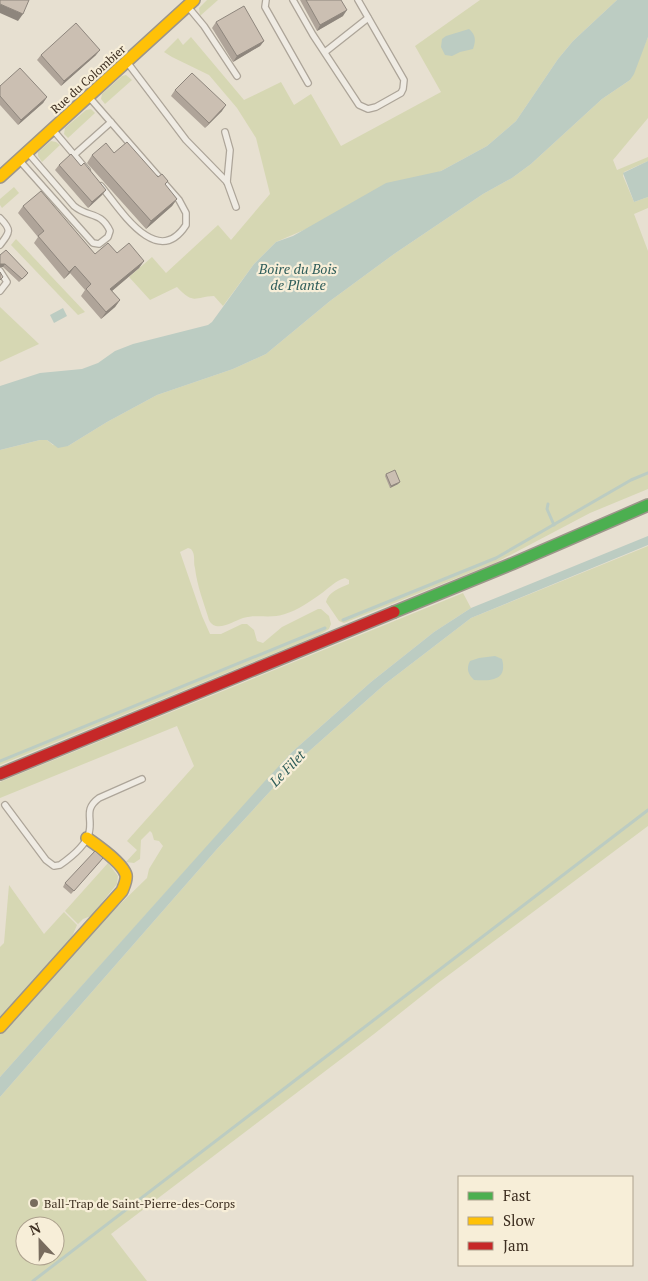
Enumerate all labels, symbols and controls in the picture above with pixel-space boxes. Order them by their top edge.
street label: Rue du Colombier [48,41,129,117]
water label: Boire du Bois de Plante [258,259,337,294]
water label: Le Filet [264,746,309,791]
legend [458,1176,633,1266]
text: Fast [503,1185,531,1205]
place label: Ball-Trap de Saint-Pierre-des-Corps [44,1196,235,1211]
marker: Ball-Trap de Saint-Pierre-des-Corps [28,1197,40,1209]
text: Slow [503,1210,536,1230]
north arrow [15,1216,65,1266]
text: N [26,1218,44,1239]
text: Jam [503,1235,529,1255]

